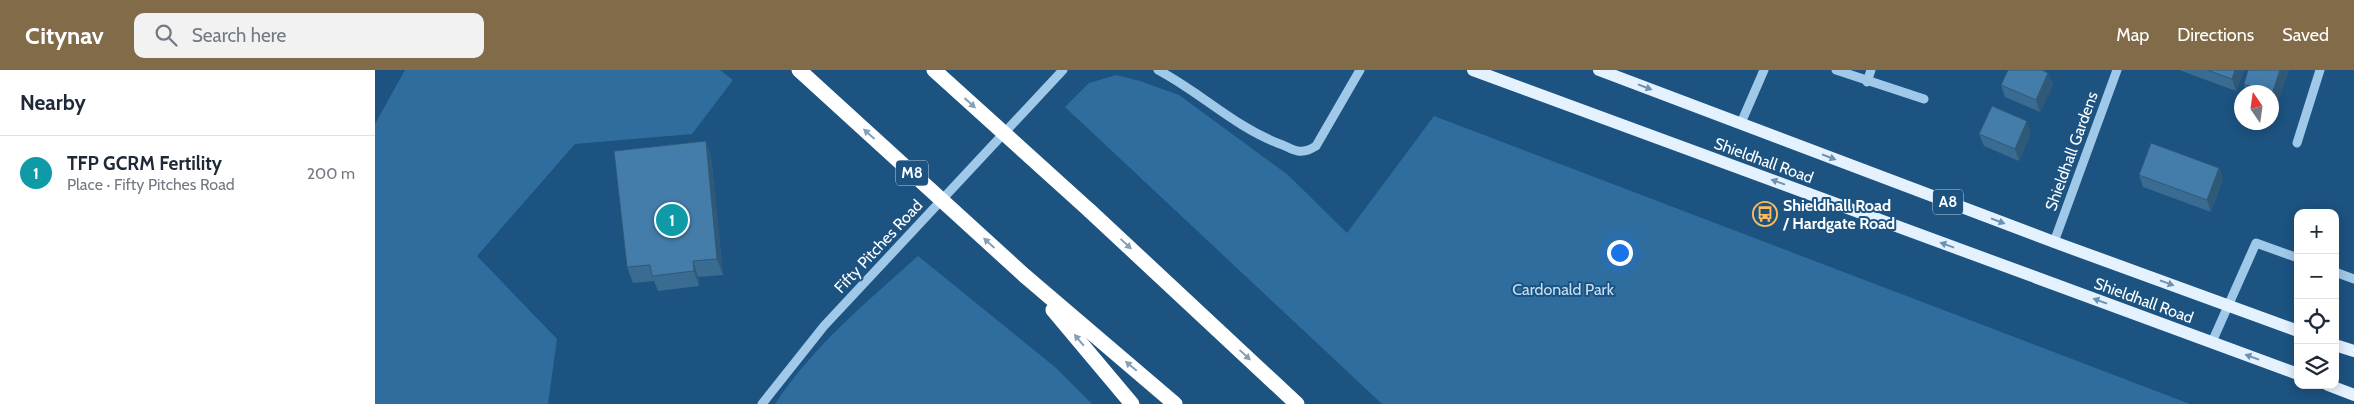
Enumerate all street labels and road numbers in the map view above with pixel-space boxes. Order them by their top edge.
street label: Shieldhall Gardens [2041,89,2102,213]
street label: Shieldhall Road [1712,134,1816,187]
road number: M8 [896,160,928,186]
road number: A8 [1933,190,1963,214]
street label: Fifty Pitches Road [830,196,927,297]
street label: Shieldhall Road [2092,274,2196,327]

